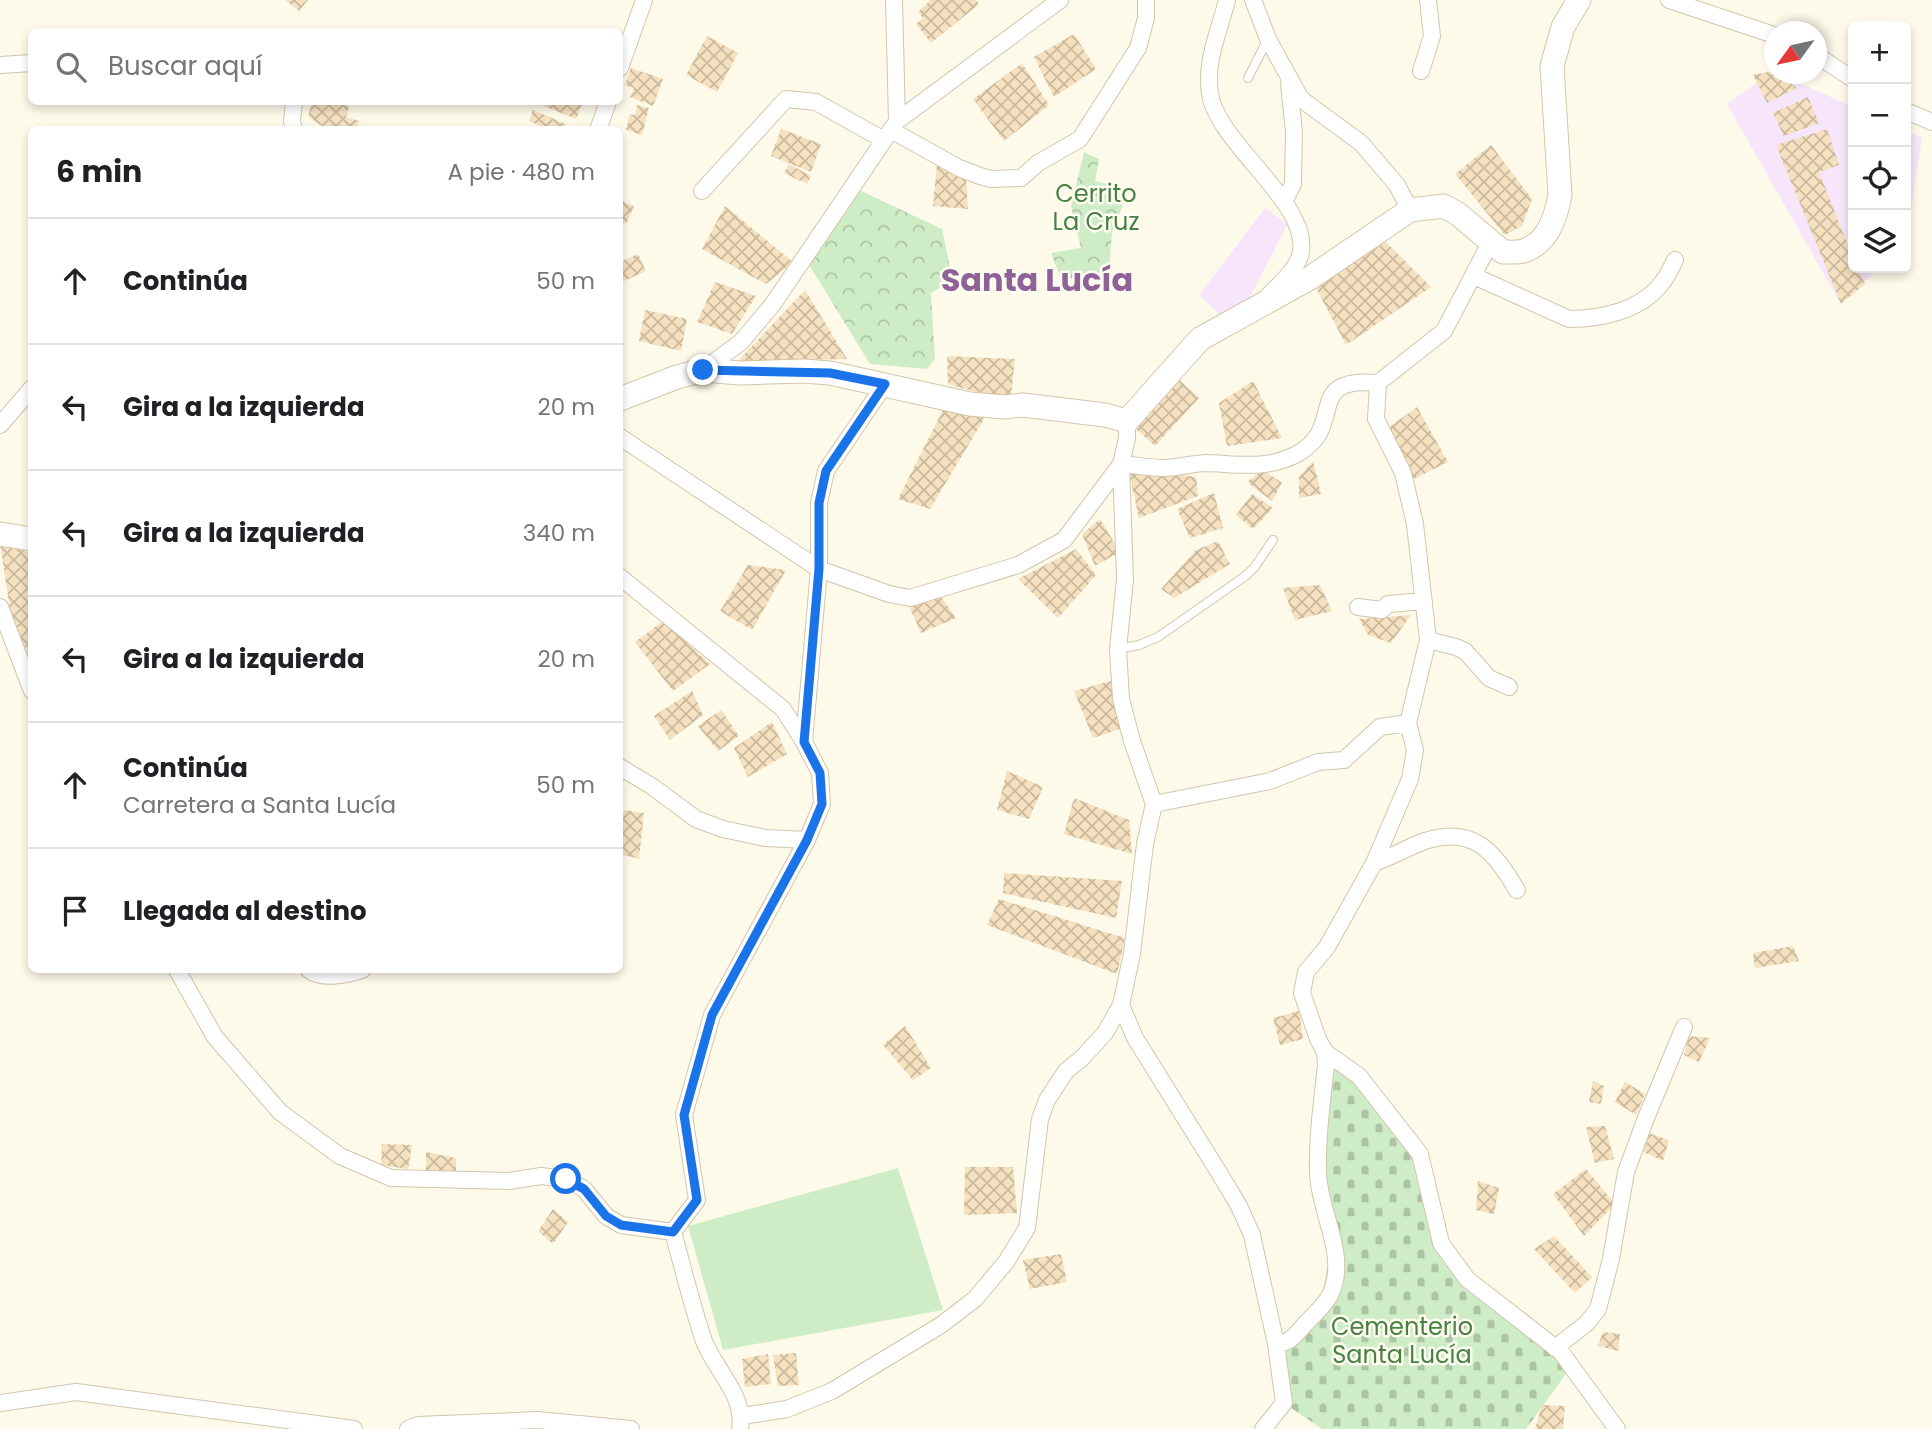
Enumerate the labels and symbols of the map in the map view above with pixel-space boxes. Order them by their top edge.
north arrow [1764,21,1827,84]
park label: Cerrito La Cruz [1053,177,1139,238]
district label: Santa Lucía [941,257,1133,302]
route end [687,354,718,385]
route start [550,1163,581,1194]
park label: Cementerio Santa Lucía [1331,1310,1473,1371]

